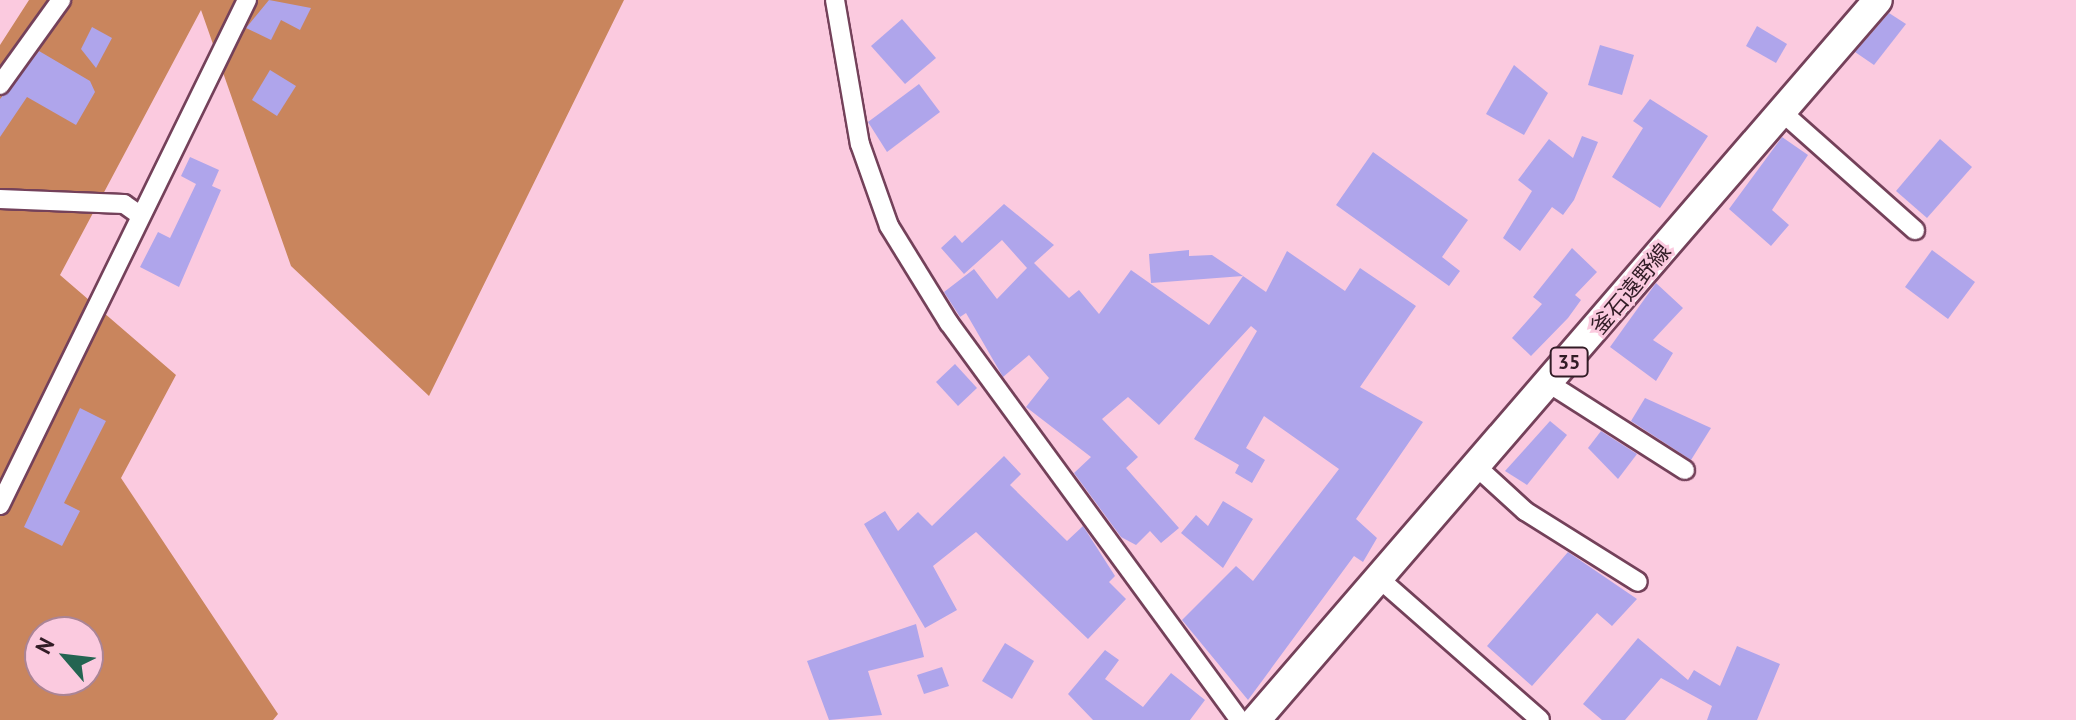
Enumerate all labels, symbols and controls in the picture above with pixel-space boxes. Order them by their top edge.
street label: 釜石遠野線 [1586,238,1676,340]
road number: 35 [1549,346,1589,378]
north arrow [24,616,104,696]
text: N [29,633,60,659]

